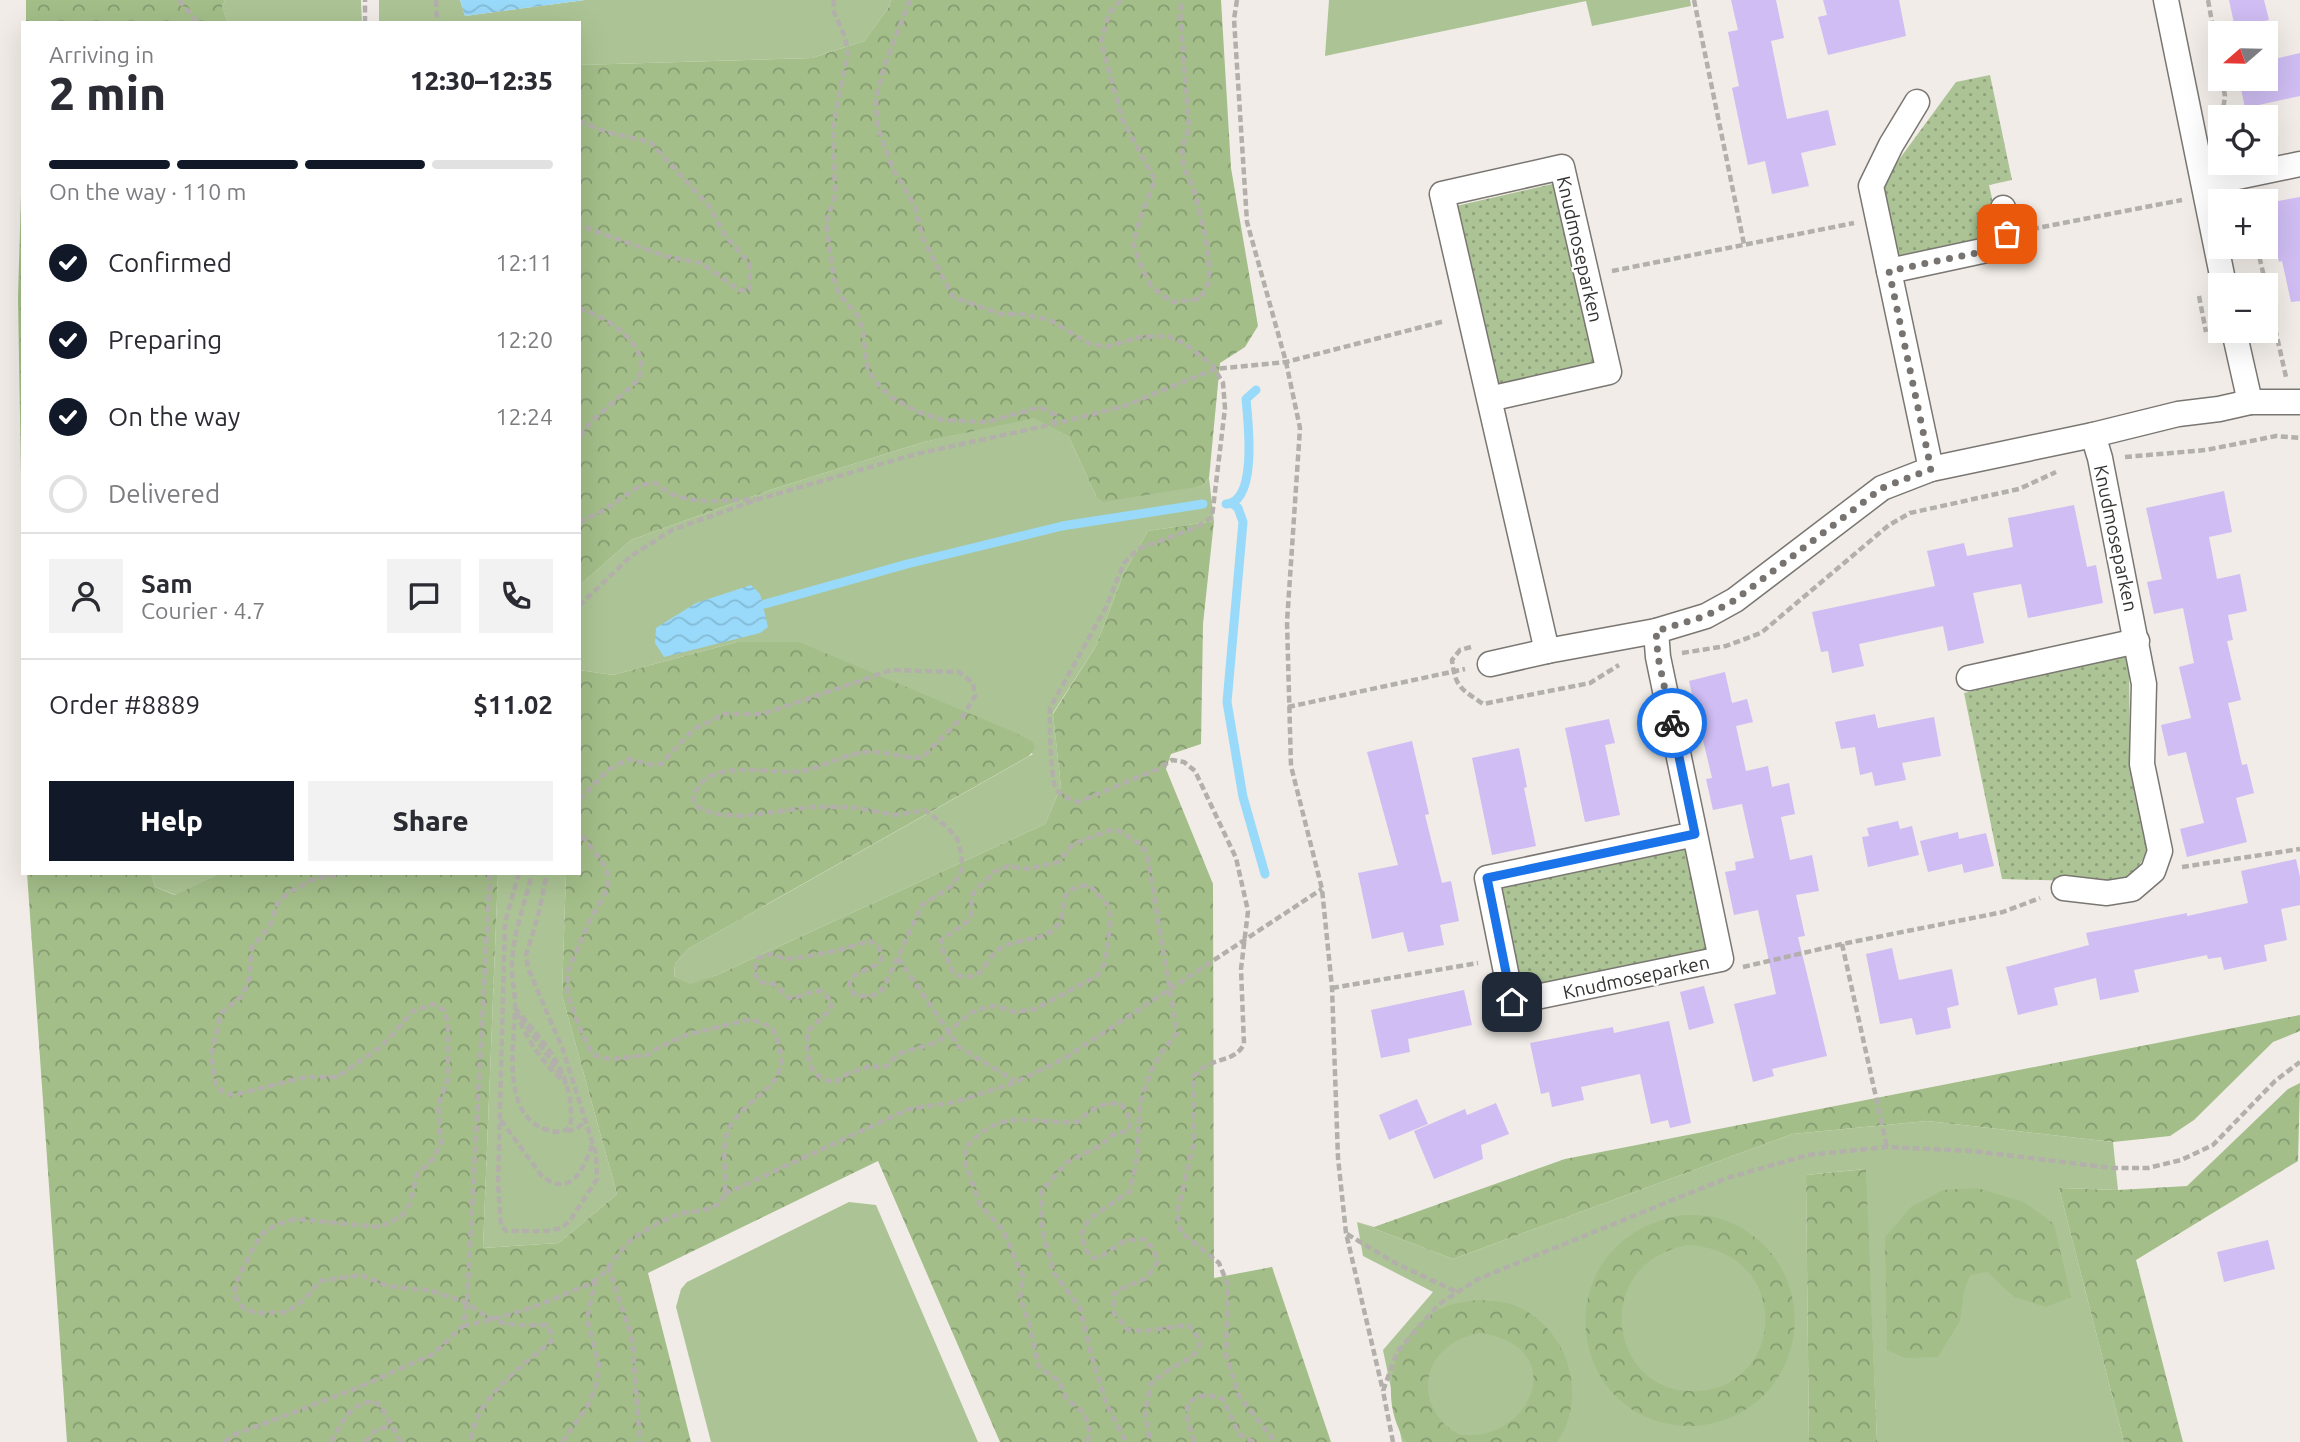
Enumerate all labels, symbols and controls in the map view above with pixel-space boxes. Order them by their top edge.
north arrow [2208,21,2278,91]
map controls [2208,21,2278,343]
text: Arriving in [49,42,154,67]
text: 12:30–12:35 [410,66,553,95]
text: 2 min [49,67,166,119]
button: locate [2208,105,2278,175]
street label: Knudmoseparken [1552,174,1608,324]
text: On the way · 110 m [49,179,246,204]
button: + [2208,189,2278,259]
pin [1977,204,2037,264]
icon: bag [1988,215,2026,253]
icon: check [49,244,87,282]
text: Confirmed [108,248,232,277]
text: 12:11 [495,250,553,275]
button: − [2208,273,2278,343]
icon: check [49,321,87,359]
text: Preparing [108,325,222,354]
text: 12:20 [495,327,553,352]
icon: check [49,398,87,436]
text: On the way [108,402,240,431]
text: 12:24 [495,404,553,429]
street label: Knudmoseparken [2090,463,2142,613]
text: Delivered [108,479,220,508]
button: person [49,559,123,633]
button: chat [387,559,461,633]
button: phone [479,559,553,633]
text: Sam [141,569,193,598]
text: Courier · 4.7 [141,598,265,623]
courier [1637,688,1707,758]
text: Order #8889 [49,690,200,719]
text: $11.02 [473,690,553,719]
icon: bike [1653,704,1691,742]
button: Help [49,781,294,861]
button: Share [308,781,553,861]
street label: Knudmoseparken [1561,951,1711,1003]
pin [1482,972,1542,1032]
icon: home [1493,983,1531,1021]

